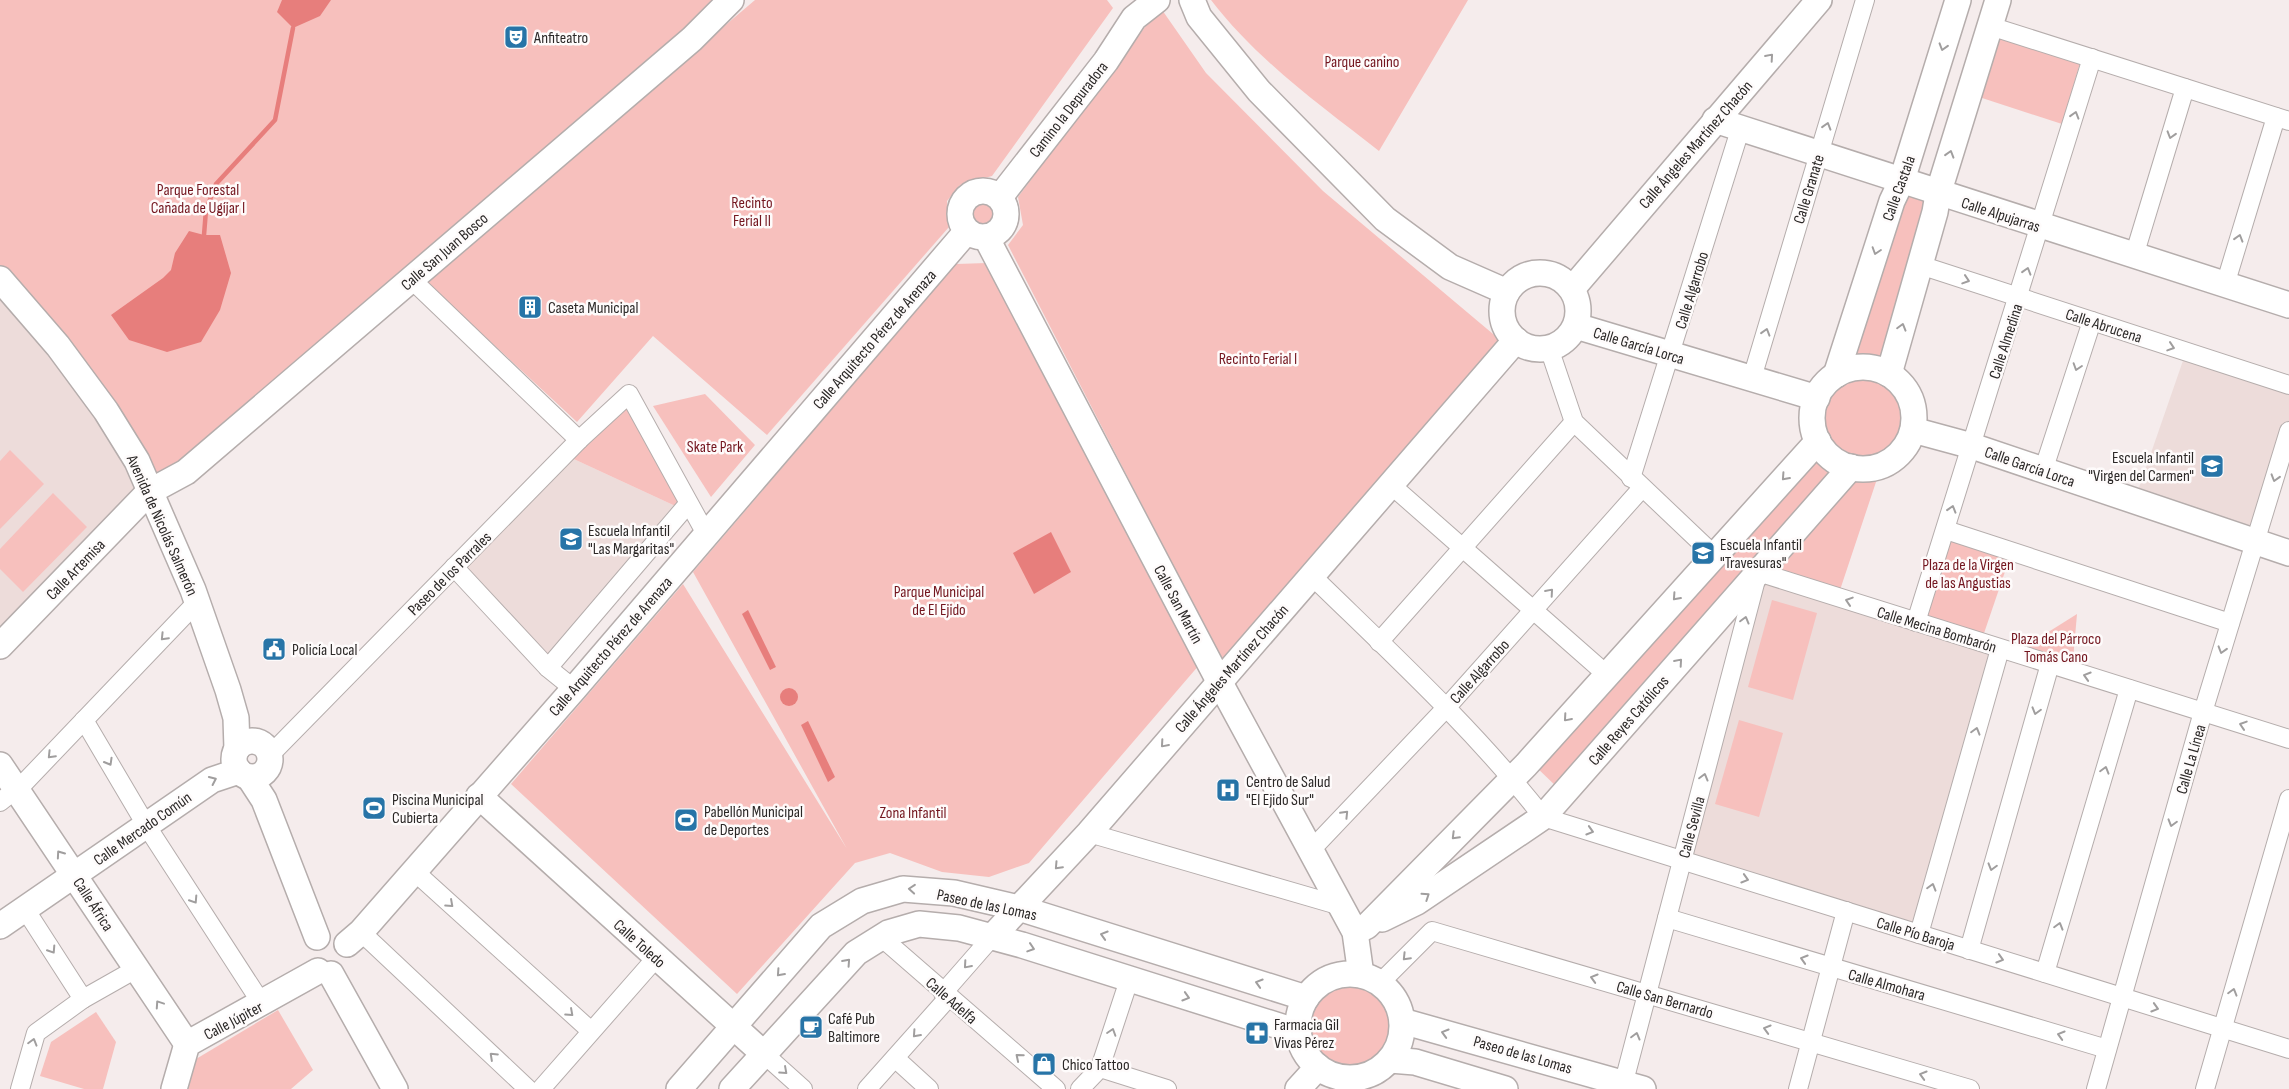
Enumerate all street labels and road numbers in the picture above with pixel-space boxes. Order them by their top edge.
street label: Camino la Depuradora [1026,58,1113,162]
street label: Calle Ángeles Martínez Chacón [1635,77,1757,213]
street label: Calle Granate [1790,153,1829,226]
street label: Calle Castala [1879,153,1920,224]
street label: Calle Alpujarras [1959,194,2043,237]
street label: Calle San Juan Bosco [398,209,492,295]
street label: Calle Algarrobo [1672,250,1713,331]
street label: Calle Arquitecto Pérez de Arenaza [809,266,941,414]
street label: Calle Almedina [1985,301,2028,381]
street label: Calle Abrucena [2063,305,2144,348]
street label: Calle García Lorca [1591,324,1686,369]
street label: Calle García Lorca [1982,443,2077,492]
street label: Avenida de Nicolás Salmerón [122,451,201,599]
street label: Paseo de los Parrales [404,528,496,620]
street label: Calle Artemisa [43,536,110,604]
street label: Calle San Martín [1149,562,1206,647]
street label: Calle Arquitecto Pérez de Arenaza [545,573,677,721]
street label: Calle Ángeles Martínez Chacón [1171,601,1293,737]
street label: Calle Mecina Bombarón [1874,603,1999,658]
street label: Calle Algarrobo [1446,636,1514,708]
street label: Calle Reyes Católicos [1585,672,1674,770]
street label: Calle La Línea [2172,722,2210,796]
street label: Calle Mercado Común [90,788,195,870]
street label: Calle Sevilla [1675,794,1710,860]
street label: Calle África [68,874,117,935]
street label: Paseo de las Lomas [935,886,1039,925]
street label: Calle Pío Baroja [1874,914,1957,955]
street label: Calle Toledo [609,916,669,972]
street label: Calle Almohara [1846,965,1927,1005]
street label: Calle Adelfa [921,974,981,1029]
street label: Calle San Bernardo [1614,978,1715,1023]
street label: Calle Júpiter [201,998,267,1045]
street label: Paseo de las Lomas [1471,1032,1574,1079]

